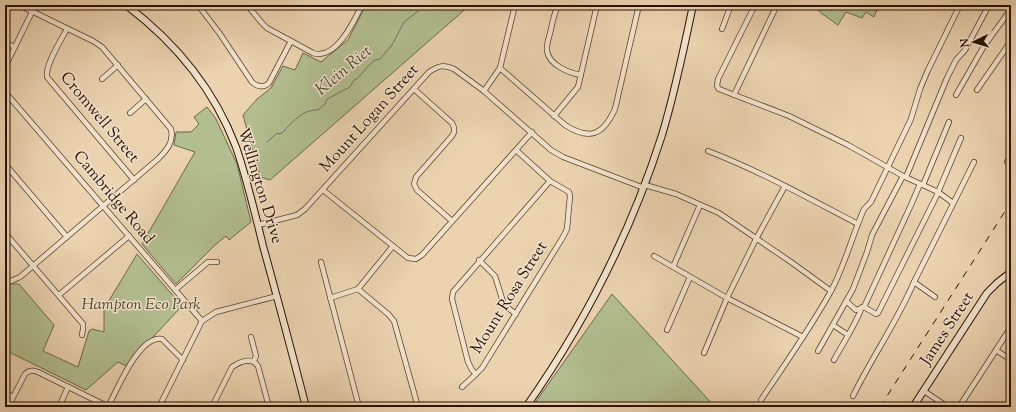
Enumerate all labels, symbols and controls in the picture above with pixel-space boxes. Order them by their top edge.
north arrow [954,22,994,62]
text: N [957,37,973,49]
water label: Klein Riet [310,40,378,102]
street label: Mount Logan Street [315,60,425,178]
street label: Cromwell Street [54,67,144,169]
street label: Wellington Drive [230,125,288,247]
street label: Cambridge Road [67,146,159,250]
street label: Mount Rosa Street [466,237,554,359]
street label: James Street [915,287,981,371]
park label: Hampton Eco Park [82,294,200,317]

